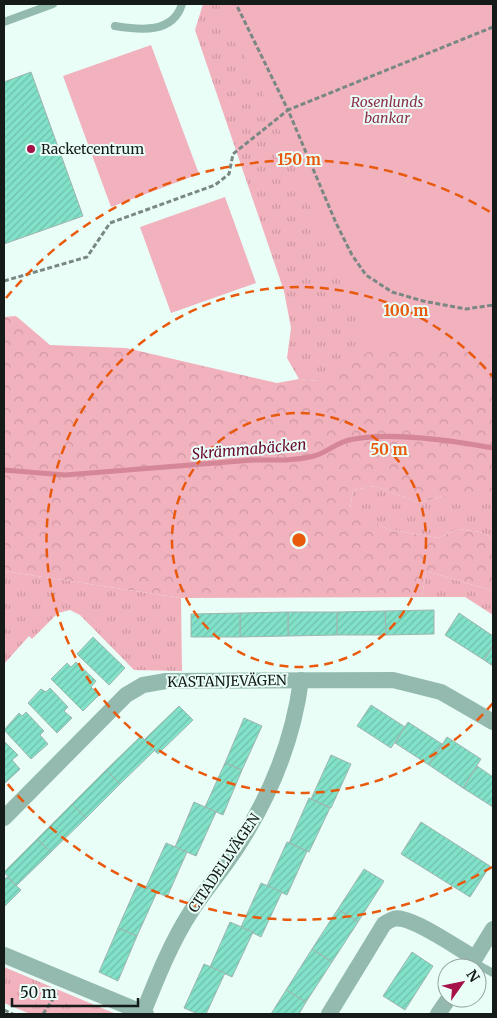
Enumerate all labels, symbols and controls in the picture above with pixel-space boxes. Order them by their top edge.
park label: Rosenlunds bankar [351,93,423,127]
place label: Racketcentrum [41,140,144,158]
marker: Racketcentrum [25,143,37,155]
text: 150 m [277,150,321,169]
text: 100 m [384,301,428,320]
water label: Skrämmabäcken [191,435,307,463]
text: 50 m [370,440,408,459]
centre of rings [290,531,308,549]
street label: KASTANJEVÄGEN [167,671,287,691]
street label: CITADELLVÄGEN [184,810,264,916]
north arrow [437,958,487,1008]
text: N [462,966,483,985]
scale bar [12,976,139,1008]
text: 50 m [20,983,57,1002]

